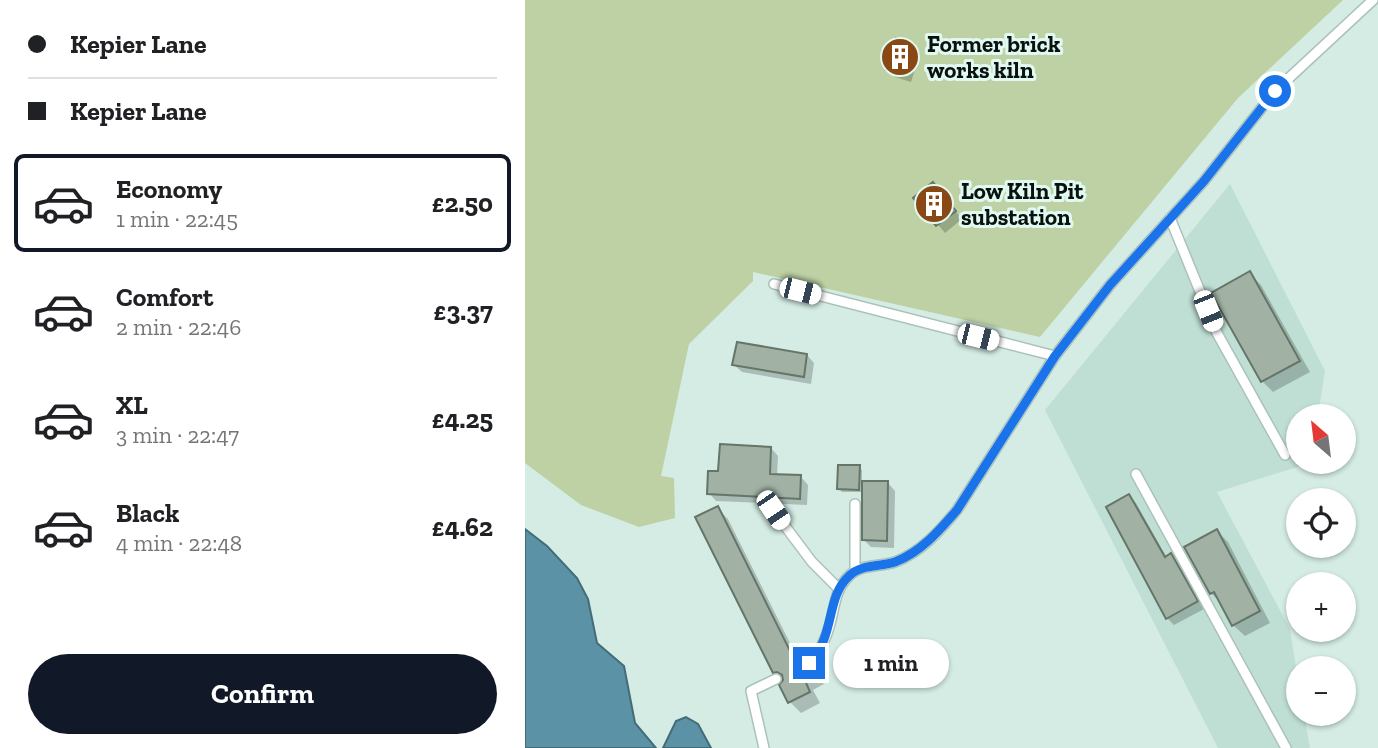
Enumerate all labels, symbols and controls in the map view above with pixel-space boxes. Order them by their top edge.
text: Kepier Lane [70,28,207,60]
place label: Former brick works kiln [927,30,1061,84]
building icon: Former brick works kiln [879,36,921,78]
route start [1259,75,1291,107]
text: Kepier Lane [70,95,207,127]
icon: car [32,172,95,235]
text: Economy [116,173,222,205]
place label: Low Kiln Pit substation [961,177,1084,231]
building icon: Low Kiln Pit substation [913,183,955,225]
text: £2.50 [432,187,493,219]
text: 1 min · 22:45 [116,205,238,233]
car [778,276,823,306]
icon: car [32,280,95,343]
text: Comfort [116,281,213,313]
car [1191,288,1226,334]
text: £3.37 [434,295,493,327]
text: 2 min · 22:46 [116,313,241,341]
car [956,322,1001,352]
icon: car [32,388,95,451]
text: XL [116,389,148,421]
text: £4.25 [432,403,493,435]
north arrow [1286,404,1356,474]
map controls [1286,404,1356,726]
text: 3 min · 22:47 [116,421,239,449]
car [753,487,794,533]
button: locate [1286,488,1356,558]
icon: car [32,496,95,559]
text: Black [116,497,179,529]
text: £4.62 [432,511,493,543]
text: 4 min · 22:48 [116,529,242,557]
button: + [1286,572,1356,642]
callout: 1 min [833,638,949,688]
route end [793,647,825,679]
text: 1 min [864,649,918,677]
button: Confirm [28,654,497,734]
button: − [1286,656,1356,726]

